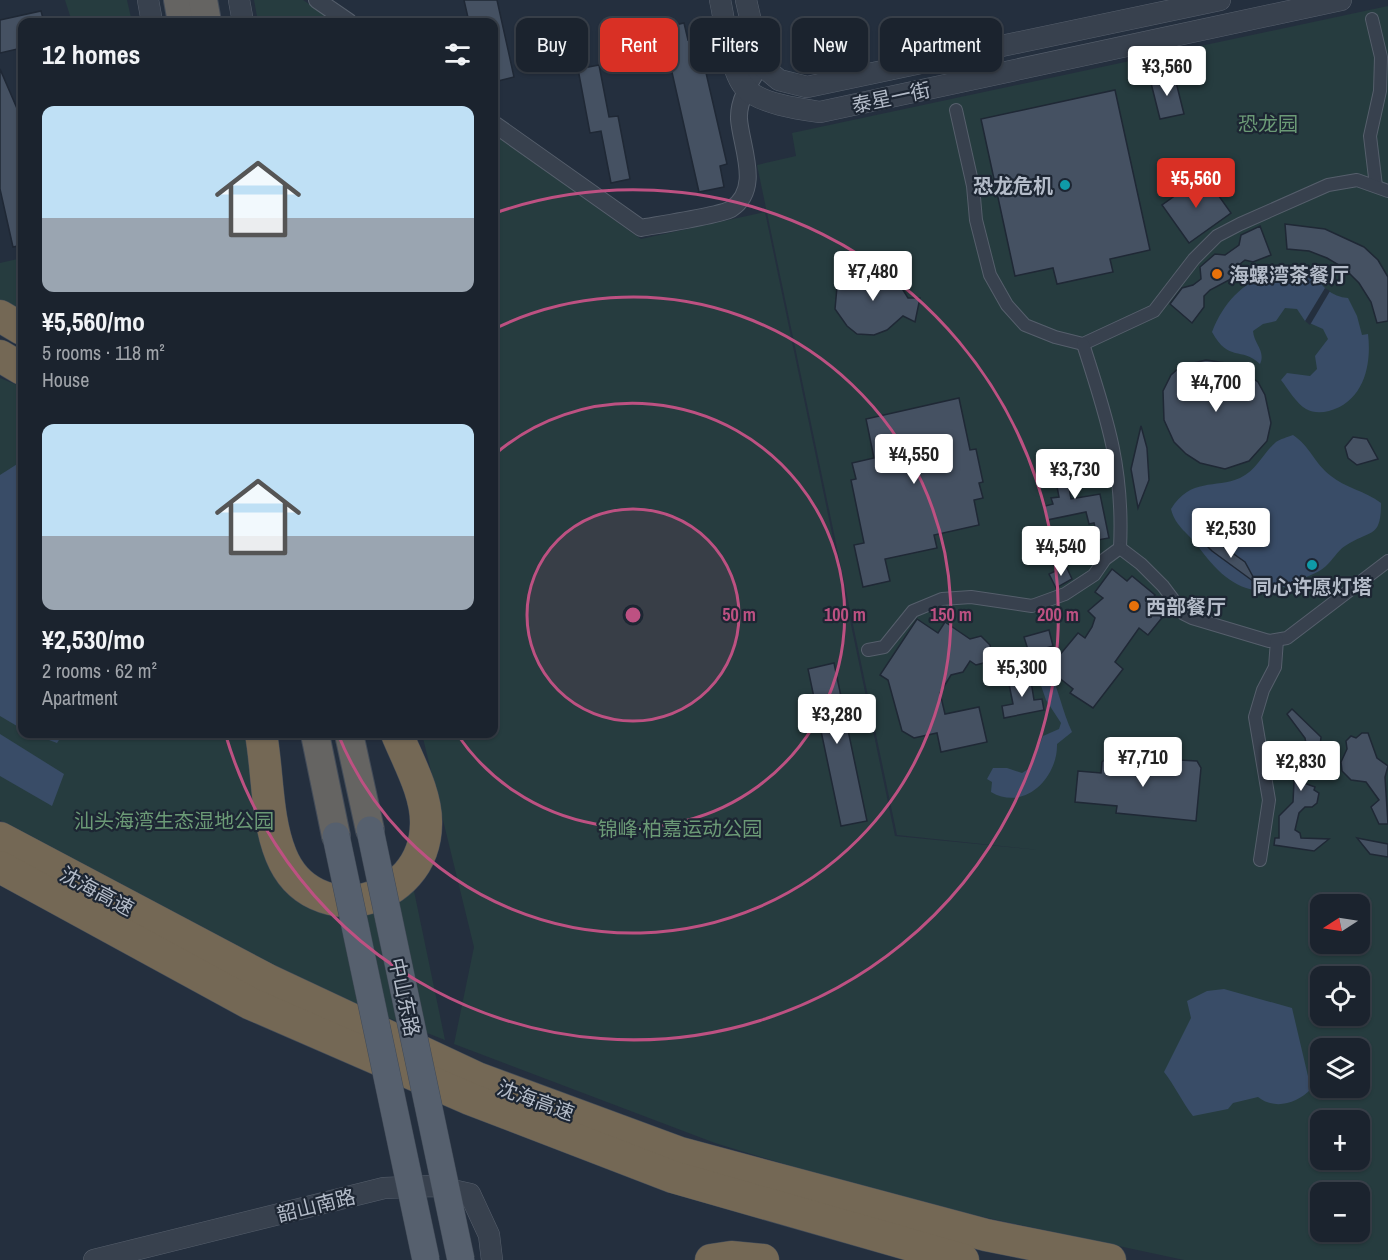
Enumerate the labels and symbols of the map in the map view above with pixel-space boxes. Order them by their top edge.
pin: ¥3,560 [1118,46,1216,97]
street label: 泰星一街 [849,75,933,119]
park label: 恐龙园 [1238,110,1298,137]
pin: ¥5,560 [1147,158,1245,209]
place label: 恐龙危机 [973,172,1053,199]
marker: 恐龙危机 [1058,178,1072,192]
pin: ¥7,480 [824,251,922,302]
place label: 海螺湾茶餐厅 [1229,261,1349,288]
marker: 海螺湾茶餐厅 [1210,267,1224,281]
pin: ¥4,700 [1167,362,1265,413]
pin: ¥4,550 [865,434,963,485]
pin: ¥3,730 [1026,449,1124,500]
pin: ¥2,530 [1182,508,1280,559]
pin: ¥4,540 [1012,526,1110,577]
marker: 同心许愿灯塔 [1305,558,1319,572]
place label: 同心许愿灯塔 [1252,573,1372,600]
place label: 西部餐厅 [1146,593,1226,620]
marker: 西部餐厅 [1127,599,1141,613]
text: 50 m [722,602,756,627]
text: 100 m [824,602,866,627]
text: 150 m [930,602,972,627]
text: 200 m [1037,602,1079,627]
centre of rings [623,605,643,625]
pin: ¥5,300 [973,647,1071,698]
pin: ¥3,280 [788,694,886,745]
pin: ¥7,710 [1094,737,1192,788]
pin: ¥2,830 [1252,741,1350,792]
park label: 汕头海湾生态湿地公园 [74,807,274,834]
park label: 锦峰·柏嘉运动公园 [598,815,762,842]
street label: 沈海高速 [55,860,139,922]
north arrow [1310,894,1370,954]
street label: 中山东路 [383,955,427,1039]
street label: 沈海高速 [494,1074,578,1126]
street label: 韶山南路 [274,1182,358,1228]

